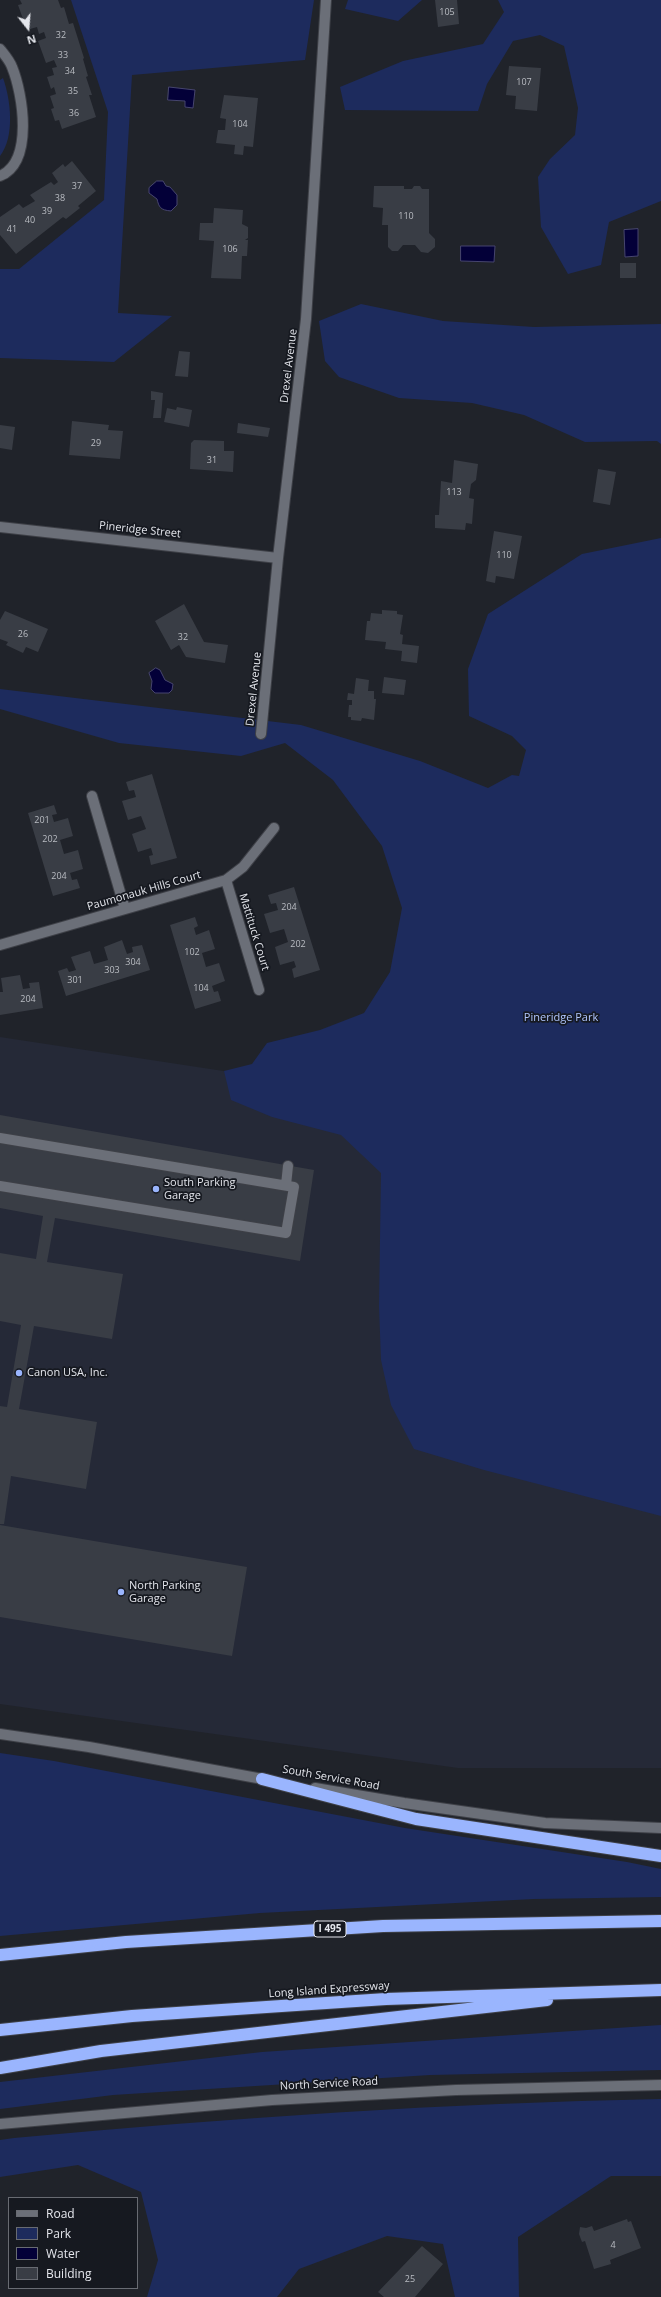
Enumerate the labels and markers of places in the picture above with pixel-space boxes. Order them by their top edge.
place label: South Parking Garage [164,1176,235,1202]
marker: South Parking Garage [151,1184,161,1194]
place label: Canon USA, Inc. [27,1366,108,1380]
marker: Canon USA, Inc. [14,1368,24,1378]
place label: North Parking Garage [129,1579,200,1605]
marker: North Parking Garage [116,1587,126,1597]

